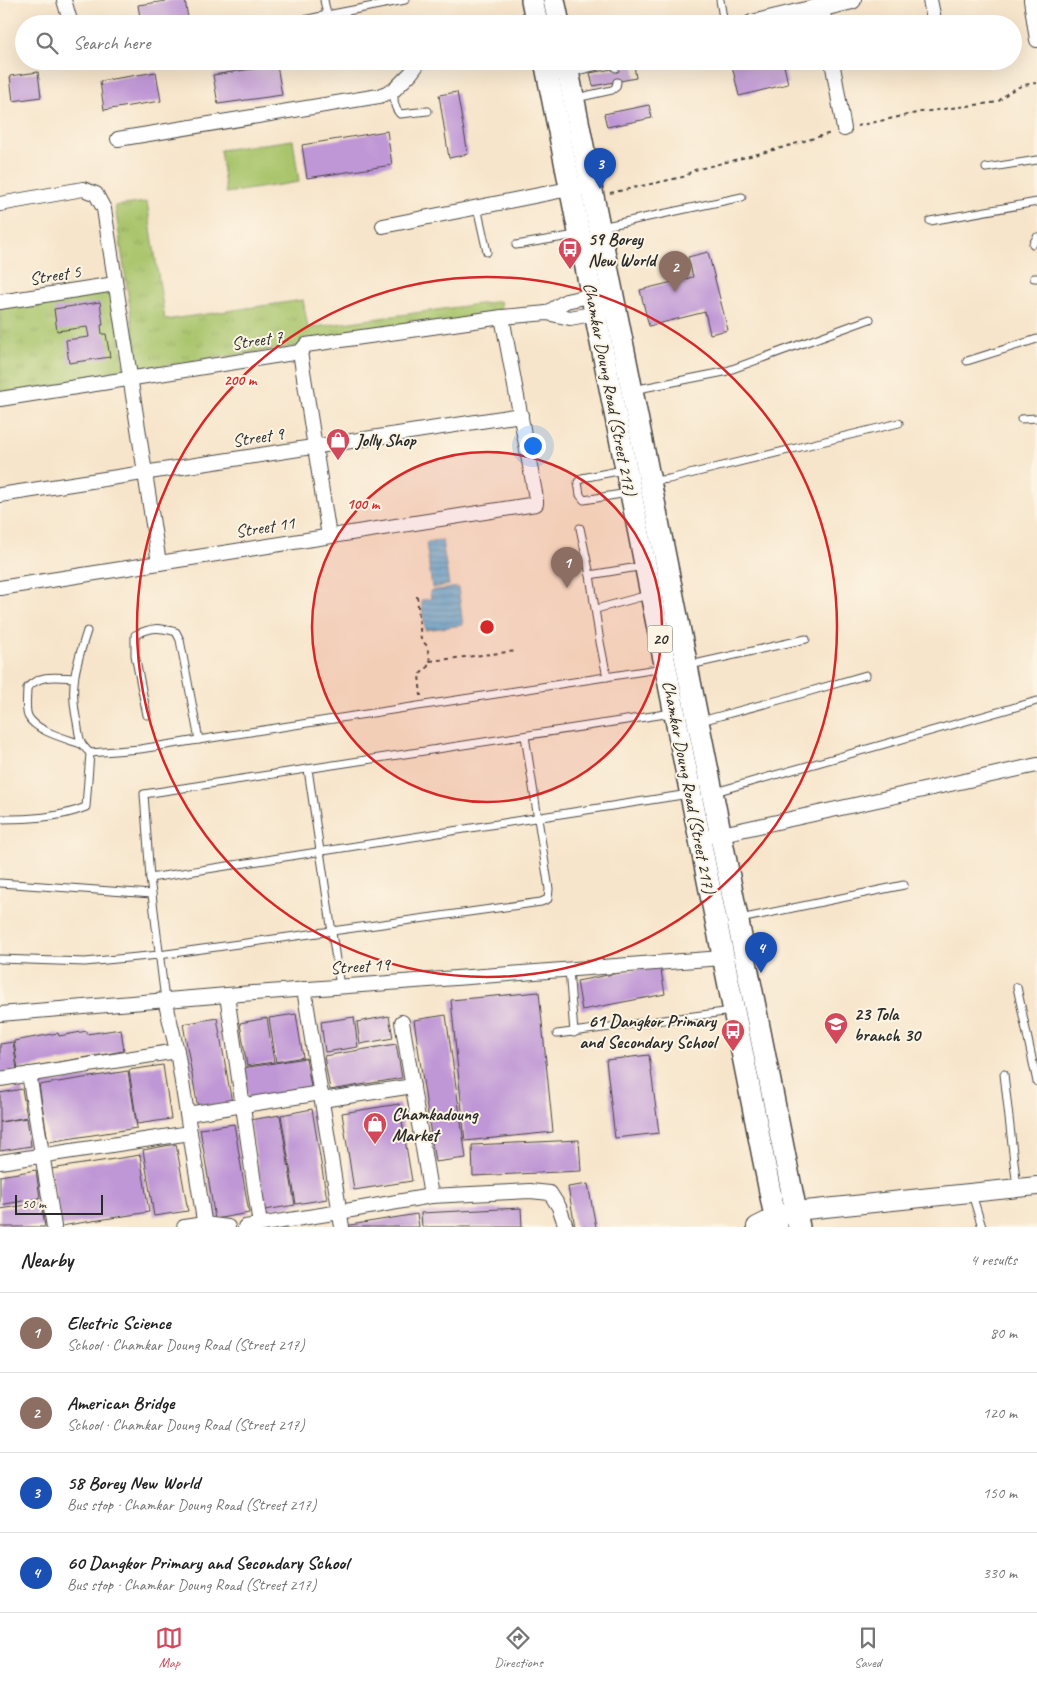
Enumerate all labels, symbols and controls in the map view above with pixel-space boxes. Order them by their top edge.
search box [15,15,1022,70]
icon: search [33,29,61,57]
text: Search here [73,31,150,55]
pin: 3 [584,148,616,189]
place label: 59 Borey New World [588,228,658,271]
bus stop icon: 59 Borey New World [557,236,583,270]
pin: 2 [659,251,691,292]
street label: Street 5 [28,260,83,290]
street label: Chamkar Doung Road (Street 217) [579,281,642,498]
street label: Street 7 [230,325,285,355]
text: 200 m [224,371,258,390]
street label: Street 9 [231,422,287,452]
shop icon: Jolly Shop [325,427,351,461]
place label: Jolly Shop [354,429,417,451]
your location [520,433,546,459]
text: 100 m [347,495,381,514]
street label: Street 11 [234,511,297,543]
pin: 1 [551,547,583,588]
centre of rings [478,618,496,636]
road number: 20 [648,626,672,652]
street label: Chamkar Doung Road (Street 217) [658,679,721,896]
pin: 4 [745,932,777,973]
street label: Street 19 [329,953,392,979]
place label: 23 Tola branch 30 [854,1003,922,1046]
place label: 61 Dangkor Primary and Secondary School [579,1010,720,1053]
school or university icon: 23 Tola branch 30 [823,1011,849,1045]
bus stop icon: 61 Dangkor Primary and Secondary School [720,1018,746,1052]
place label: Chamkadoung Market [392,1103,479,1146]
shop icon: Chamkadoung Market [362,1111,388,1145]
scale bar [15,1192,102,1215]
text: 50 m [22,1195,46,1212]
text: Nearby [20,1247,73,1273]
text: 4 results [970,1250,1017,1270]
text: Electric Science [67,1311,171,1335]
text: 1 [32,1323,40,1343]
text: 80 m [990,1323,1017,1343]
text: School · Chamkar Doung Road (Street 217) [67,1335,305,1355]
text: American Bridge [67,1391,174,1415]
text: 2 [32,1403,40,1423]
text: 120 m [983,1403,1017,1423]
text: School · Chamkar Doung Road (Street 217) [67,1415,305,1435]
text: 58 Borey New World [67,1471,200,1495]
text: 3 [32,1483,40,1503]
text: 150 m [983,1483,1017,1503]
text: Bus stop · Chamkar Doung Road (Street 217) [67,1495,316,1515]
text: 60 Dangkor Primary and Secondary School [67,1551,349,1575]
text: 4 [32,1563,40,1583]
text: 330 m [983,1563,1017,1583]
text: Bus stop · Chamkar Doung Road (Street 217) [67,1575,316,1595]
tab: Map [155,1624,183,1671]
tab: Directions [494,1624,543,1671]
tab: Saved [854,1624,882,1671]

